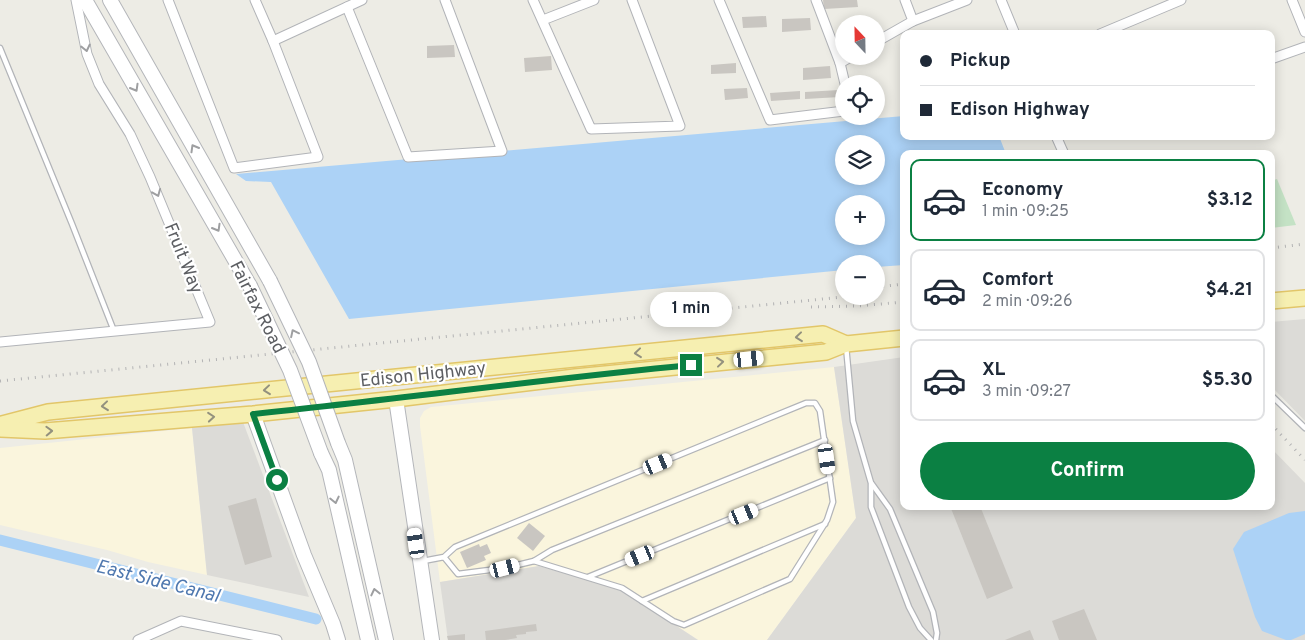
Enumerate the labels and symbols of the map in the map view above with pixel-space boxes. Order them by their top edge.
north arrow [835,15,885,65]
one-way arrow [80,43,91,52]
one-way arrow [129,82,139,91]
one-way arrow [190,144,200,153]
one-way arrow [151,188,161,197]
street label: Fruit Way [158,220,207,297]
one-way arrow [210,223,220,232]
street label: Fairfax Road [224,258,290,358]
callout: 1 min [650,292,732,328]
one-way arrow [291,329,301,338]
one-way arrow [795,331,803,342]
one-way arrow [633,347,641,358]
car [733,350,764,368]
route end [680,354,702,376]
street label: Edison Highway [359,357,487,394]
one-way arrow [716,357,724,368]
one-way arrow [263,384,271,395]
one-way arrow [101,400,109,411]
one-way arrow [207,412,215,423]
one-way arrow [45,425,53,436]
car [817,443,836,475]
car [641,451,674,477]
route start [266,469,288,491]
one-way arrow [329,495,340,504]
car [727,501,760,527]
car [406,527,425,559]
car [623,543,656,569]
water label: East Side Canal [93,555,223,609]
car [488,557,521,579]
one-way arrow [370,588,381,597]

